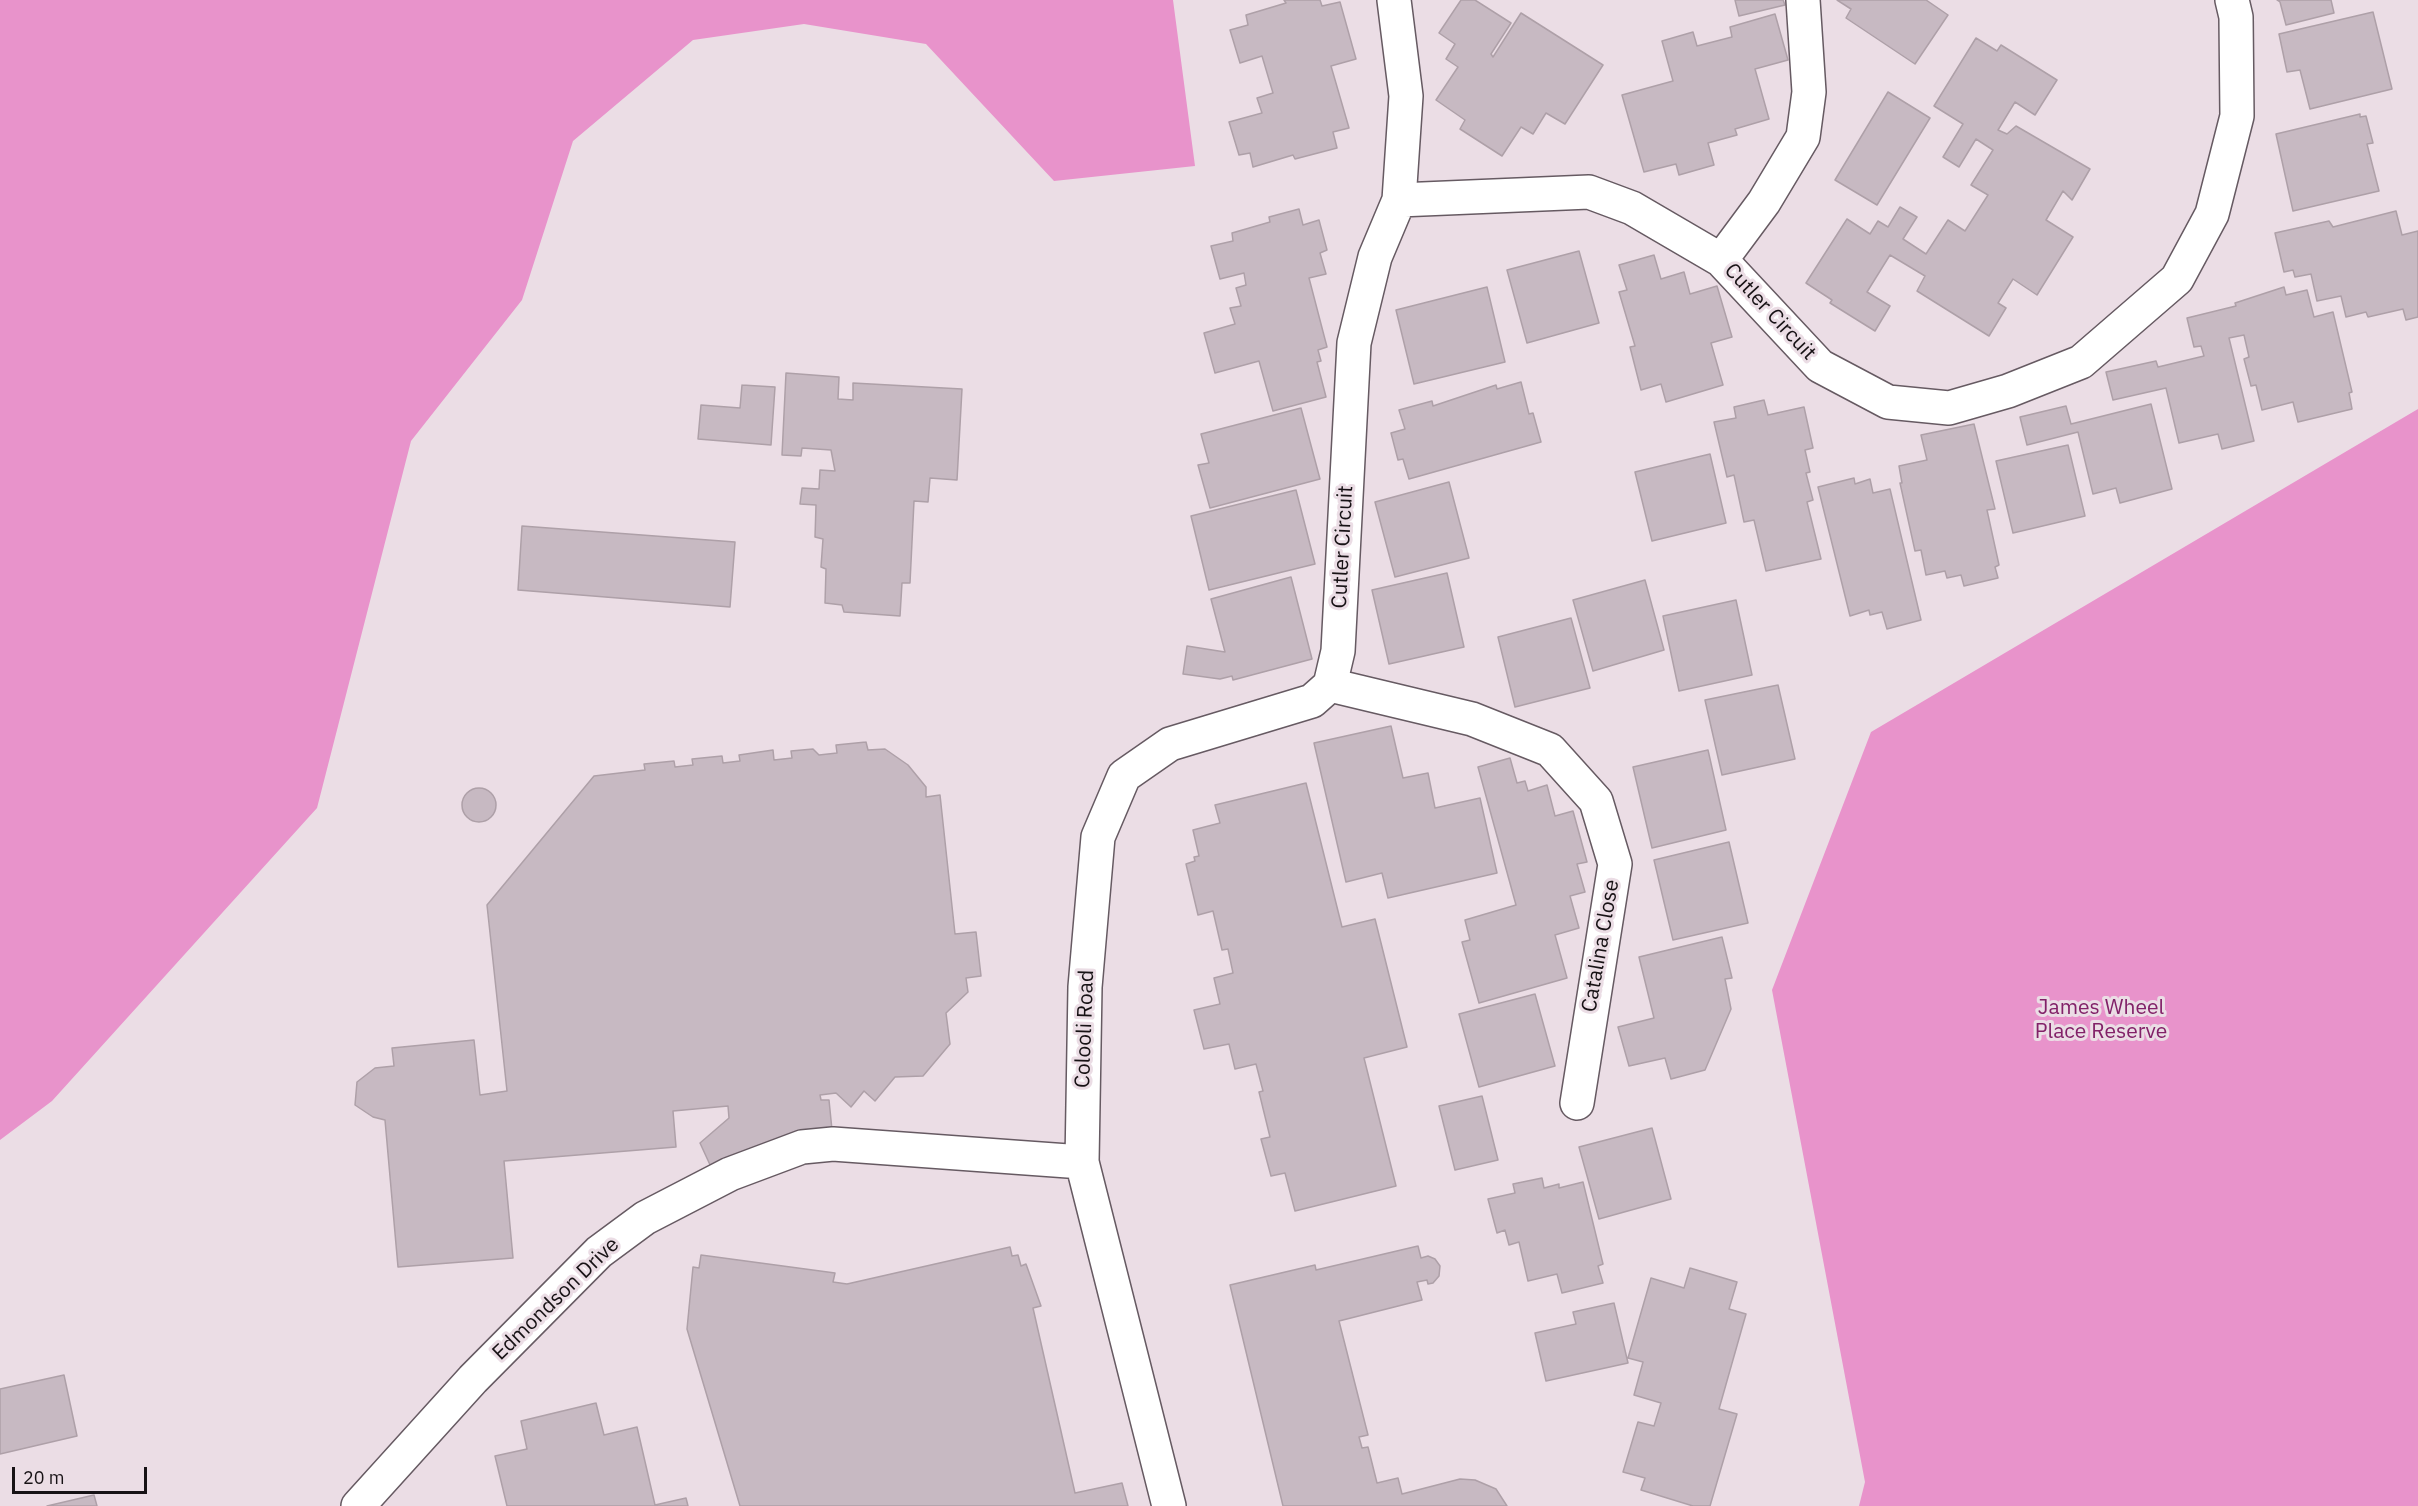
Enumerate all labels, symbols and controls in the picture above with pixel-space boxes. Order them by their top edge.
street label: Cutler Circuit [1719,258,1821,366]
street label: Cutler Circuit [1327,485,1359,609]
street label: Catalina Close [1577,878,1625,1014]
street label: Colooli Road [1070,969,1100,1089]
park label: James Wheel Place Reserve [2035,995,2167,1045]
street label: Edmondson Drive [488,1232,624,1366]
scale bar [15,1455,150,1493]
text: 20 m [23,1466,65,1489]

